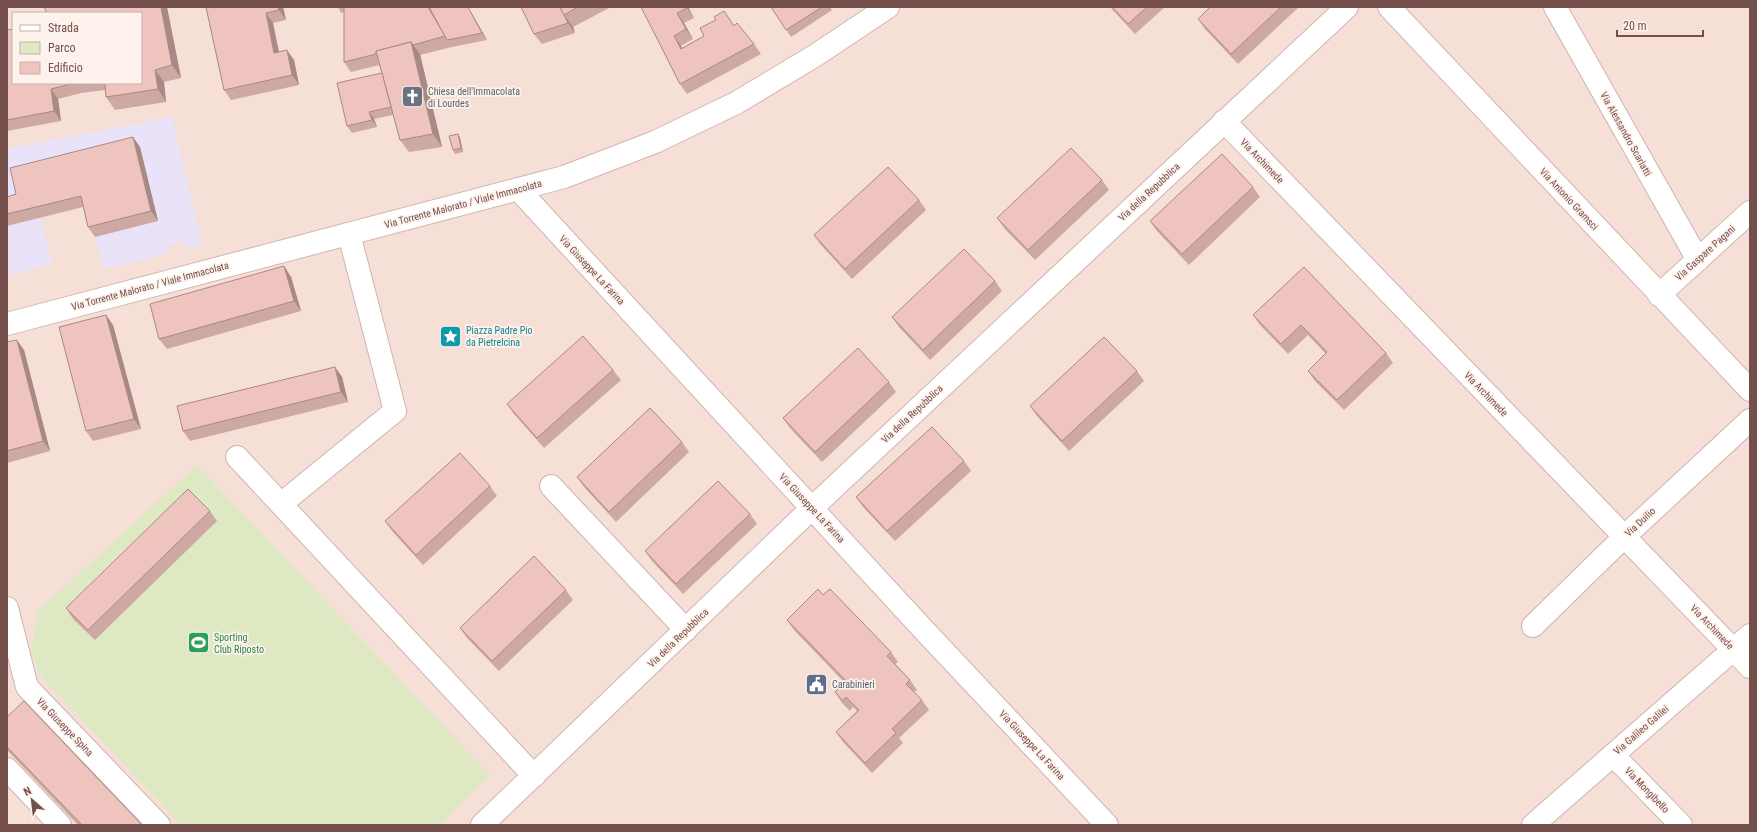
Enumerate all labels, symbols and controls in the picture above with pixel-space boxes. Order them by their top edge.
legend [12,12,142,84]
scale bar [1617,12,1703,38]
text: 20 m [1623,19,1647,33]
text: Strada [48,21,79,35]
text: Parco [48,41,75,55]
text: Edificio [48,61,83,75]
church icon: Chiesa dell'Immacolata di Lourdes [399,84,425,110]
place label: Chiesa dell'Immacolata di Lourdes [428,86,520,109]
street label: Via Alessandro Scarlatti [1598,90,1654,178]
street label: Via Archimede [1238,137,1286,186]
street label: Via della Repubblica [1116,161,1182,223]
street label: Via Antonio Gramsci [1538,166,1600,232]
street label: Via Torrente Malorato / Viale Immacolata [383,178,543,230]
street label: Via Gaspare Pagani [1673,223,1737,283]
street label: Via Giuseppe La Farina [557,233,627,307]
street label: Via Torrente Malorato / Viale Immacolata [70,260,230,312]
place icon: Piazza Padre Pio da Pietrelcina [437,323,463,349]
place label: Piazza Padre Pio da Pietrelcina [466,325,533,348]
street label: Via Archimede [1462,370,1510,419]
street label: Via della Repubblica [879,383,945,445]
street label: Via Giuseppe La Farina [777,471,847,545]
street label: Via Duilio [1623,505,1657,539]
street label: Via Archimede [1688,603,1736,652]
street label: Via della Repubblica [645,606,711,670]
sports icon: Sporting Club Riposto [186,630,212,656]
place label: Sporting Club Riposto [214,632,264,655]
public building icon: Carabinieri [804,671,830,697]
place label: Carabinieri [832,679,875,690]
street label: Via Giuseppe Spina [35,696,96,758]
street label: Via Galileo Galilei [1611,703,1671,757]
street label: Via Giuseppe La Farina [997,708,1067,782]
street label: Via Mongibello [1623,765,1671,815]
north arrow [12,780,52,820]
text: N [22,784,34,799]

